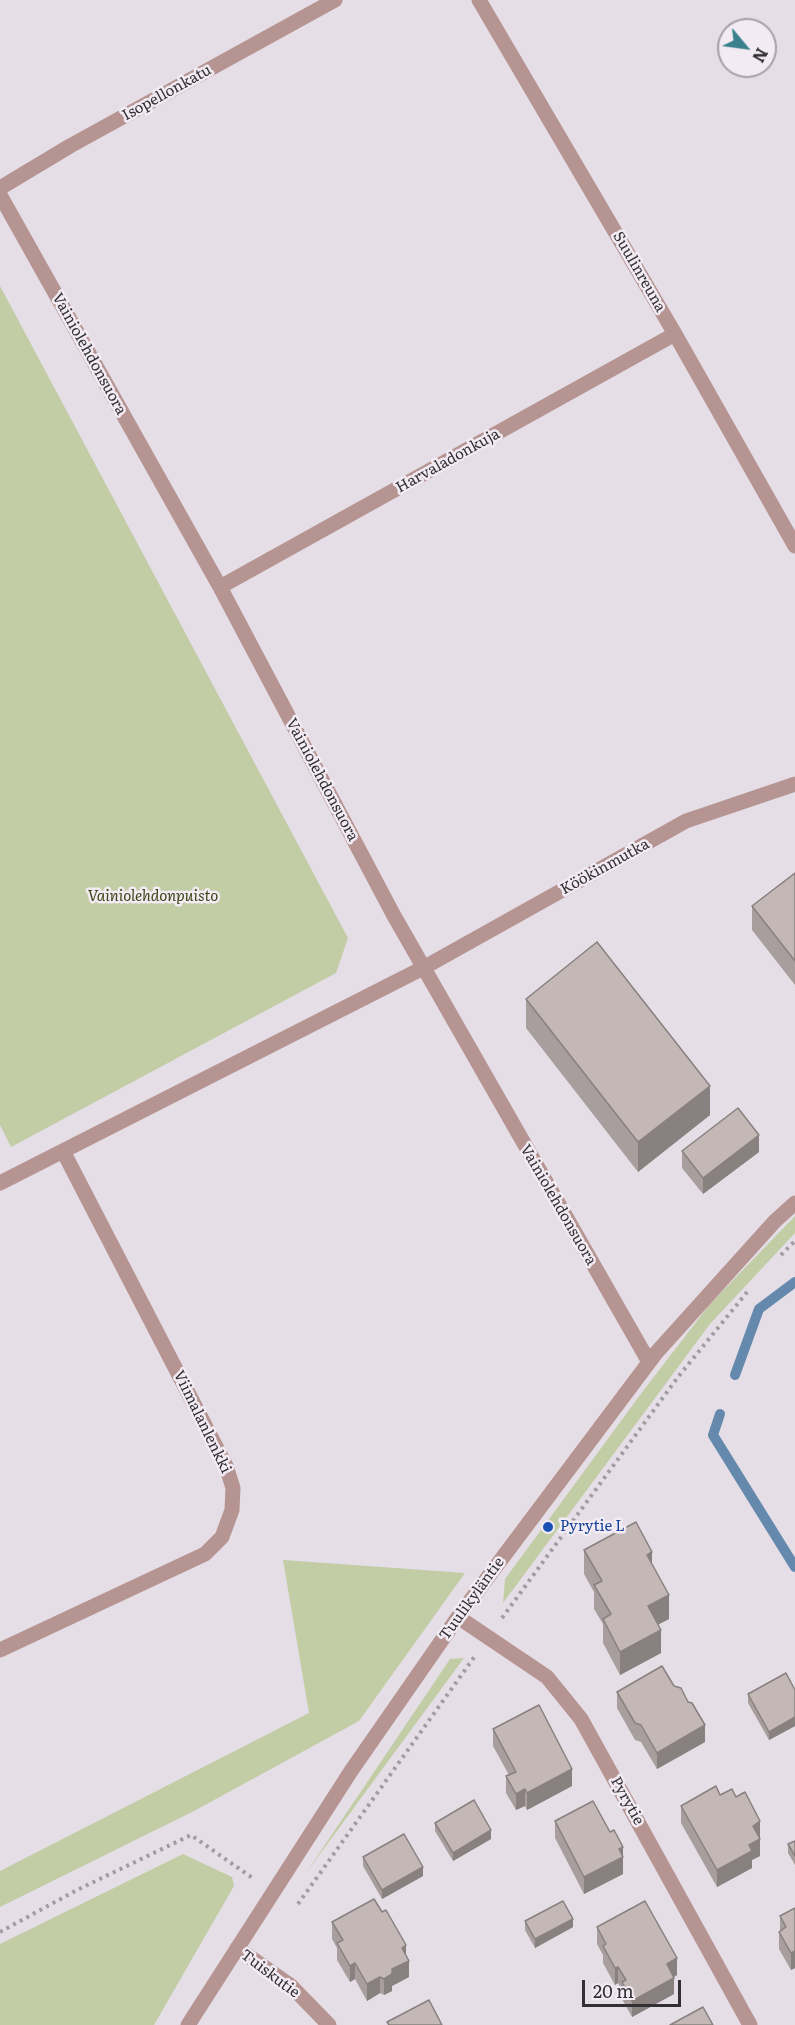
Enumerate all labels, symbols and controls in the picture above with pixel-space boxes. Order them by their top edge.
north arrow [717,18,777,78]
text: N [747,44,775,67]
street label: Isopellonkatu [119,61,215,125]
street label: Suulinreuna [609,229,669,315]
street label: Vainiolehdonsuora [48,290,130,418]
street label: Harvaladonkuja [393,425,503,497]
street label: Vainiolehdonsuora [282,716,362,844]
street label: Köökinmutka [557,835,653,899]
park label: Vainiolehdonpuisto [88,888,218,906]
street label: Vainiolehdonsuora [516,1141,600,1269]
street label: Viimalanlenkki [169,1368,235,1476]
place label: Pyrytie L [560,1518,625,1536]
marker: Pyrytie L [541,1520,555,1534]
street label: Tuulikyläntie [436,1554,508,1644]
street label: Pyrytie [606,1774,648,1828]
street label: Tuiskutie [237,1946,303,2002]
scale bar [585,1968,684,2006]
text: 20 m [593,1977,634,2004]

